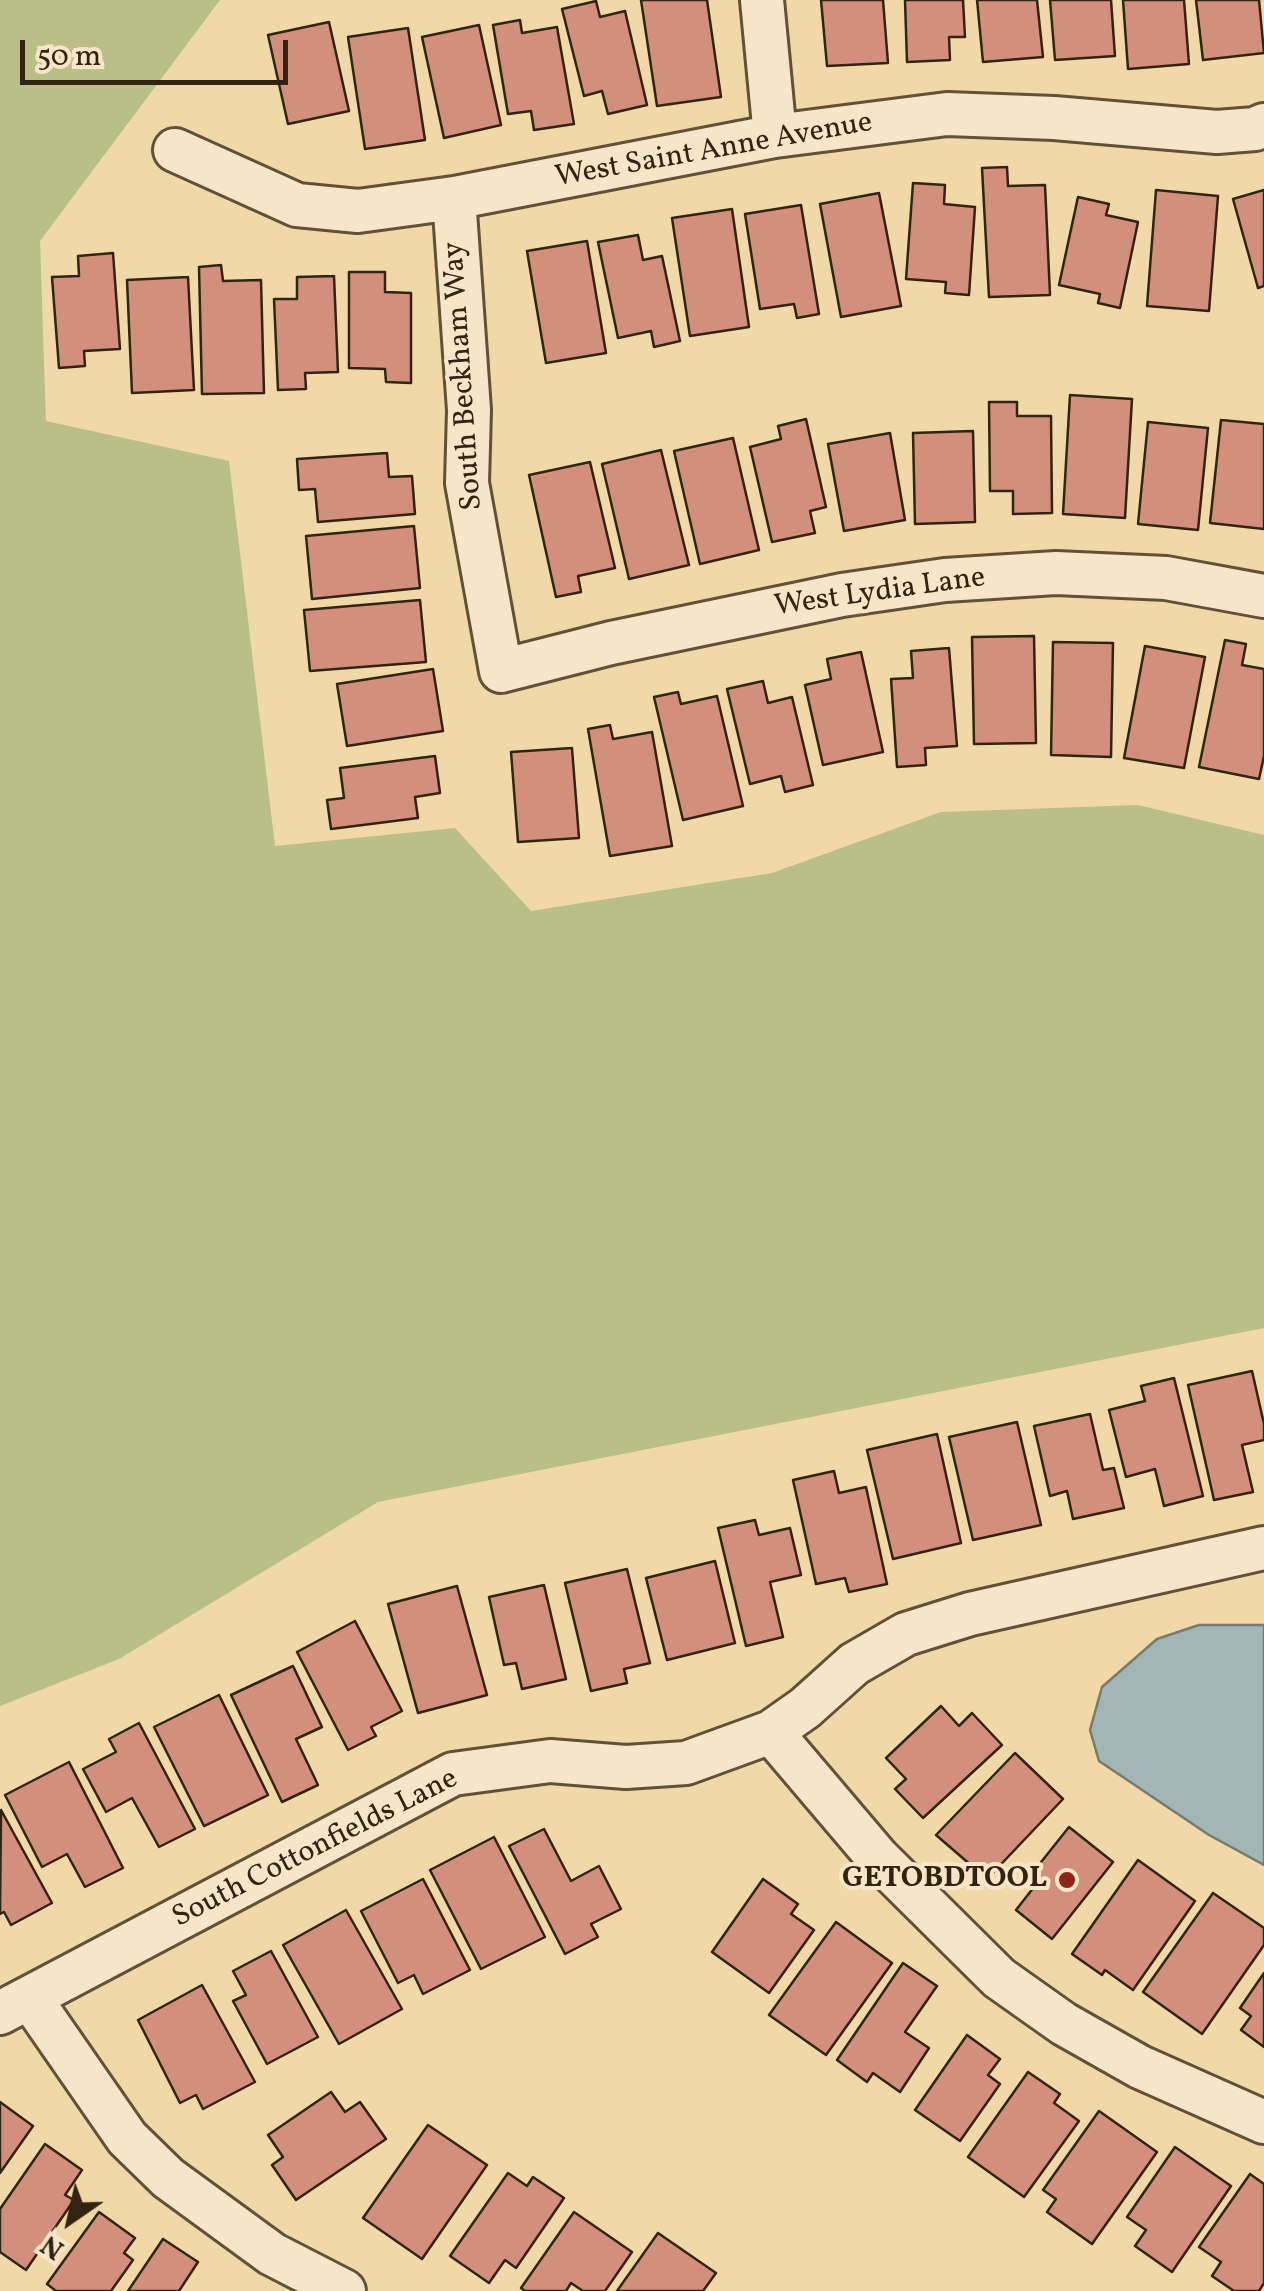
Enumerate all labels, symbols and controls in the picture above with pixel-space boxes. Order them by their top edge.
scale bar [25,20,292,82]
text: 50 m [37,36,101,78]
street label: West Saint Anne Avenue [553,106,875,198]
street label: South Beckham Way [438,240,492,512]
street label: West Lydia Lane [772,561,988,627]
street label: South Cottonfields Lane [167,1762,465,1938]
place label: GETOBDTOOL [842,1862,1047,1898]
marker: GETOBDTOOL [1056,1869,1078,1891]
north arrow [20,2171,120,2271]
text: N [34,2224,72,2268]

